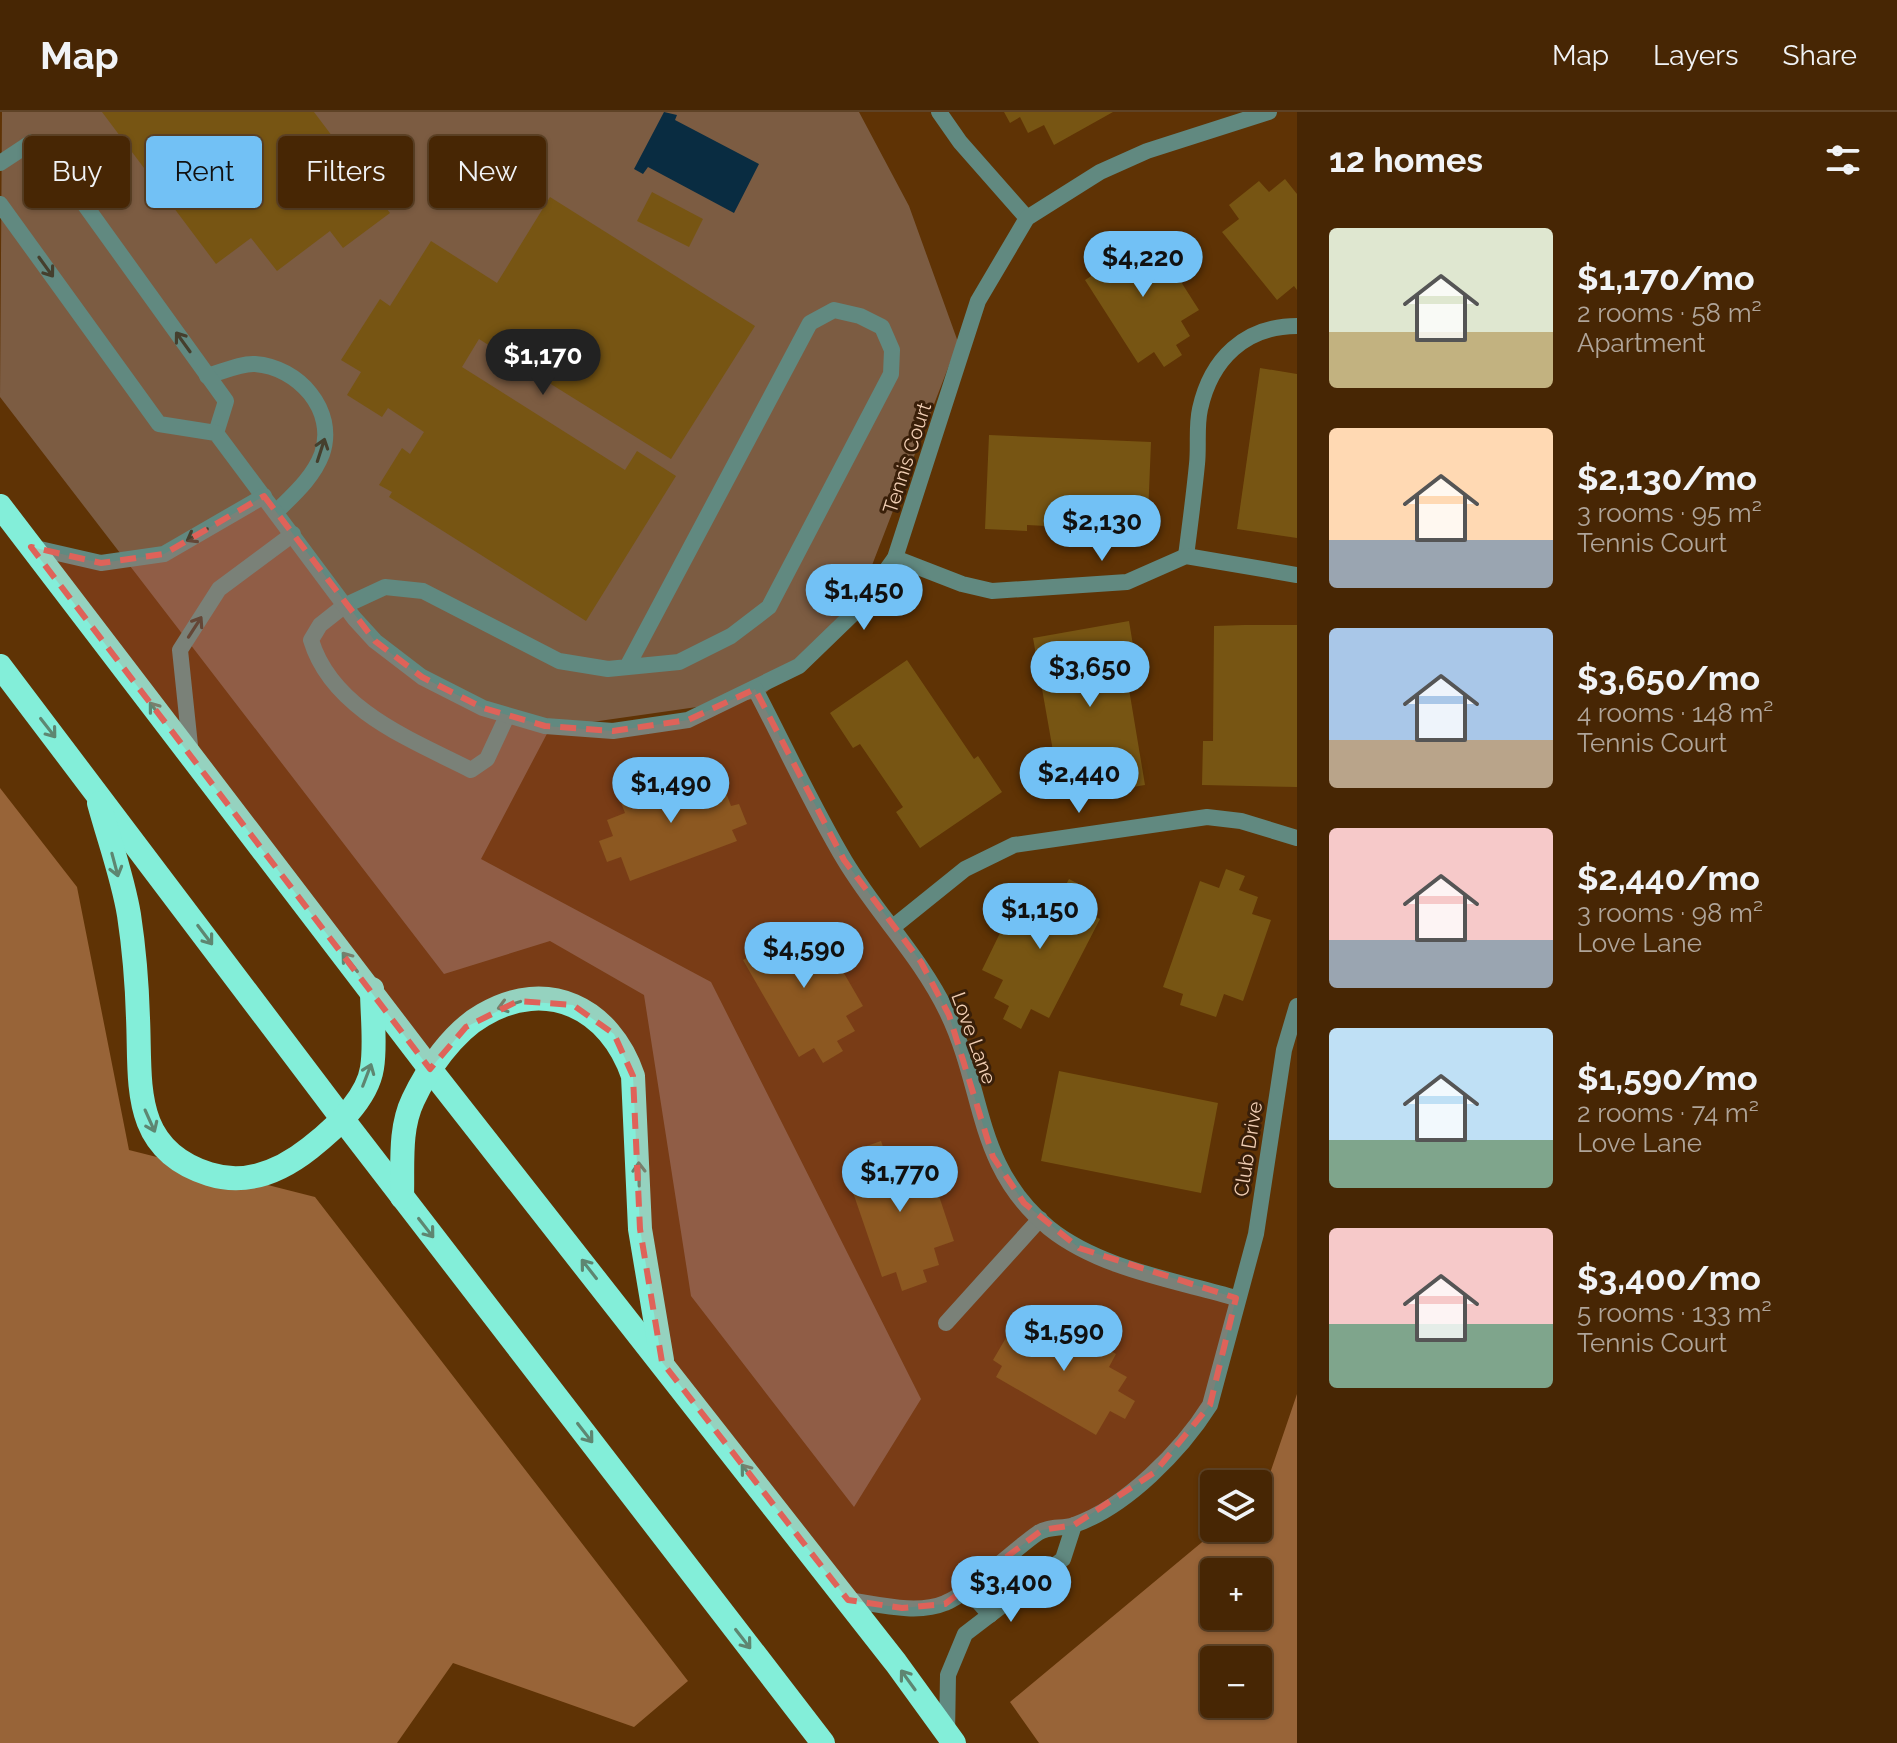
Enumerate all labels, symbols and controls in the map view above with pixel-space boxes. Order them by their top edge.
text: Map [40,33,119,78]
text: Map [1552,39,1609,72]
text: Layers [1653,39,1739,72]
text: Share [1783,39,1857,72]
chip: Buy [24,136,130,208]
chip: Rent [146,136,262,208]
chip: Filters [278,136,413,208]
chip: New [429,136,546,208]
icon: filters [1821,138,1865,182]
text: 12 homes [1329,140,1483,180]
pin: $4,220 [1078,231,1208,299]
text: $4,220 [1102,242,1184,272]
one-way arrow [37,255,54,277]
text: $1,170/mo [1577,258,1755,298]
icon: home [1393,260,1489,356]
text: 2 rooms · 58 m² [1577,298,1762,328]
text: Apartment [1577,328,1706,358]
pin: $1,170 [478,329,608,397]
one-way arrow [175,332,192,354]
text: $1,170 [504,340,582,370]
street label: Tennis Court [878,399,936,517]
one-way arrow [315,438,330,463]
text: $2,130/mo [1577,458,1757,498]
icon: home [1393,460,1489,556]
pin: $2,130 [1037,495,1167,563]
text: 3 rooms · 95 m² [1577,498,1762,528]
text: $2,130 [1062,506,1142,536]
one-way arrow [186,527,209,543]
text: Tennis Court [1577,528,1727,558]
pin: $1,450 [799,564,929,632]
text: $1,450 [824,575,904,605]
one-way arrow [187,616,203,639]
pin: $3,650 [1025,641,1155,709]
text: $3,650 [1048,652,1132,682]
text: $3,650/mo [1577,658,1760,698]
icon: home [1393,660,1489,756]
text: 4 rooms · 148 m² [1577,698,1773,728]
one-way arrow [149,701,166,723]
one-way arrow [39,717,56,738]
text: Tennis Court [1577,728,1727,758]
pin: $2,440 [1014,747,1144,815]
pin: $1,490 [606,757,736,825]
text: $2,440 [1038,758,1120,788]
text: $1,490 [630,768,712,798]
one-way arrow [109,851,124,877]
text: $2,440/mo [1577,858,1760,898]
icon: home [1393,860,1489,956]
pin: $1,150 [975,883,1105,951]
text: $1,150 [1001,894,1079,924]
text: 3 rooms · 98 m² [1577,898,1763,928]
pin: $4,590 [739,922,869,990]
one-way arrow [196,924,213,946]
text: Love Lane [1577,928,1702,958]
text: $4,590 [762,933,846,963]
one-way arrow [342,952,359,973]
street label: Love Lane [946,989,1002,1087]
one-way arrow [497,998,522,1013]
text: $1,590/mo [1577,1058,1758,1098]
icon: home [1393,1060,1489,1156]
one-way arrow [361,1064,375,1088]
text: 2 rooms · 74 m² [1577,1098,1759,1128]
street label: Club Drive [1229,1099,1267,1198]
one-way arrow [143,1108,158,1132]
text: Love Lane [1577,1128,1702,1158]
pin: $1,770 [835,1146,965,1214]
text: $1,770 [860,1157,940,1187]
one-way arrow [631,1161,646,1188]
one-way arrow [417,1216,434,1238]
text: $3,400/mo [1577,1258,1761,1298]
one-way arrow [580,1259,598,1280]
icon: home [1393,1260,1489,1356]
text: 5 rooms · 133 m² [1577,1298,1772,1328]
pin: $1,590 [999,1305,1129,1373]
text: $1,590 [1023,1316,1105,1346]
text: Tennis Court [1577,1328,1727,1358]
one-way arrow [576,1422,593,1444]
one-way arrow [741,1464,758,1485]
map controls [1200,1470,1272,1718]
button: layers [1200,1470,1272,1542]
pin: $3,400 [946,1556,1076,1624]
button: + [1200,1558,1272,1630]
text: $3,400 [969,1567,1053,1597]
one-way arrow [735,1628,752,1649]
button: − [1200,1646,1272,1718]
one-way arrow [900,1669,917,1691]

